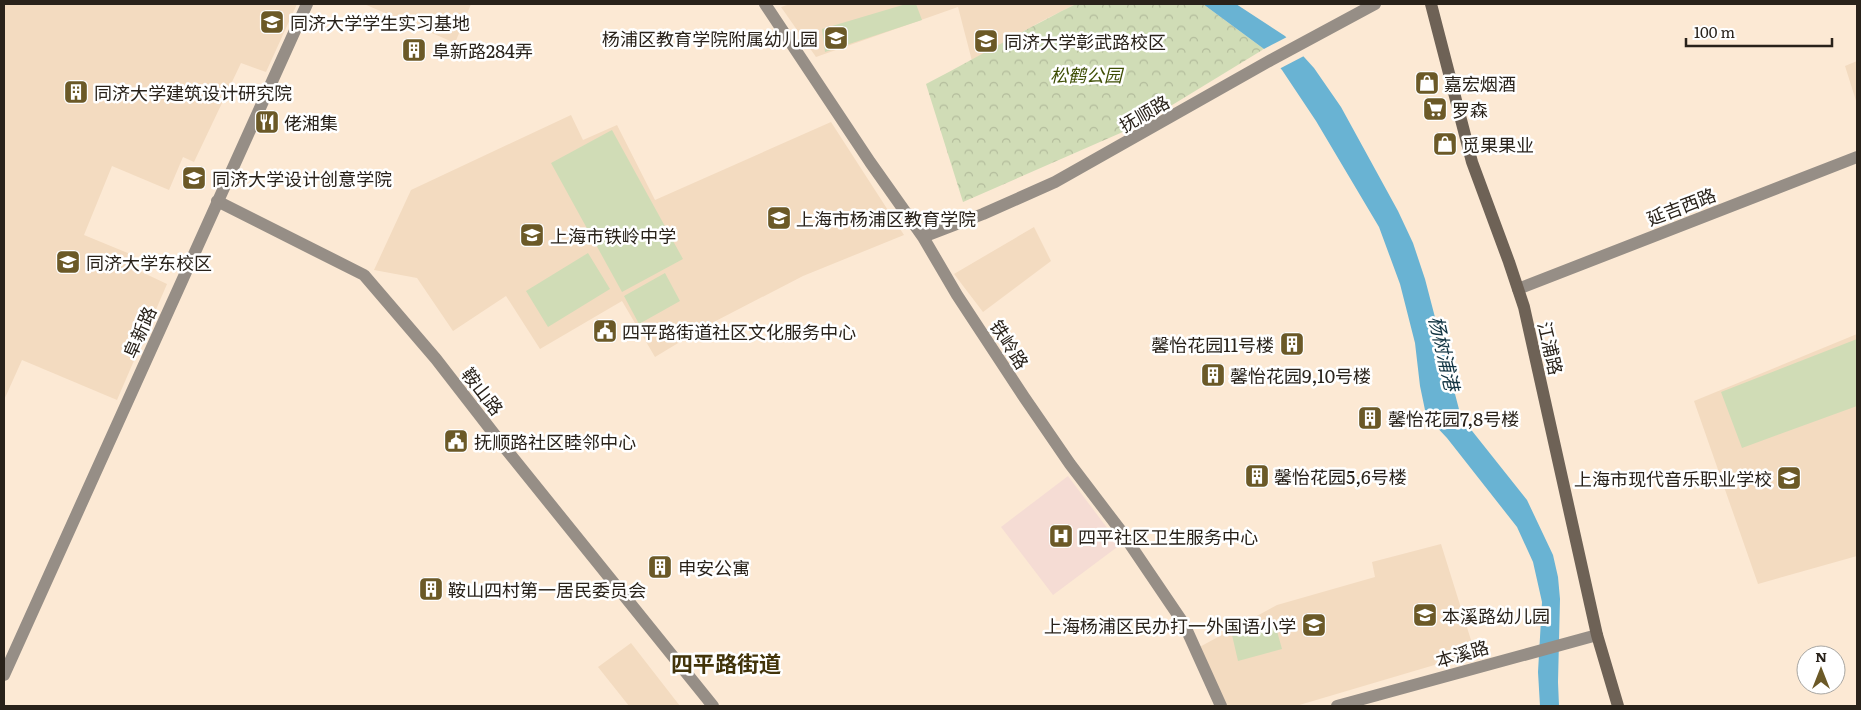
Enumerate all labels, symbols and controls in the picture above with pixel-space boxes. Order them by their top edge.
school or university icon: 同济大学学生实习基地 [259,9,285,35]
place label: 同济大学学生实习基地 [290,9,470,36]
scale bar [1686,15,1832,47]
text: 100 m [1694,20,1735,43]
place label: 杨浦区教育学院附属幼儿园 [602,25,818,52]
school or university icon: 杨浦区教育学院附属幼儿园 [823,25,849,51]
school or university icon: 同济大学彰武路校区 [973,28,999,54]
place label: 同济大学彰武路校区 [1004,28,1166,55]
building icon: 阜新路284弄 [401,37,427,63]
place label: 阜新路284弄 [432,37,533,64]
park label: 松鹤公园 [1050,61,1125,88]
shop icon: 嘉宏烟酒 [1414,70,1440,96]
place label: 嘉宏烟酒 [1444,70,1516,97]
building icon: 同济大学建筑设计研究院 [63,79,89,105]
place label: 同济大学建筑设计研究院 [94,79,292,106]
street label: 抚顺路 [1114,88,1174,138]
supermarket icon: 罗森 [1422,96,1448,122]
place label: 罗森 [1452,96,1488,123]
restaurant icon: 佬湘集 [254,109,280,135]
place label: 佬湘集 [284,109,338,136]
shop icon: 觅果果业 [1432,131,1458,157]
place label: 觅果果业 [1462,131,1534,158]
school or university icon: 同济大学设计创意学院 [181,165,207,191]
place label: 同济大学设计创意学院 [212,165,392,192]
street label: 延吉西路 [1643,180,1719,232]
school or university icon: 上海市杨浦区教育学院 [766,205,792,231]
place label: 上海市杨浦区教育学院 [796,205,976,232]
school or university icon: 上海市铁岭中学 [519,222,545,248]
place label: 上海市铁岭中学 [550,222,676,249]
school or university icon: 同济大学东校区 [55,249,81,275]
place label: 同济大学东校区 [86,249,212,276]
street label: 阜新路 [116,302,162,362]
water label: 杨树浦港 [1423,313,1468,396]
street label: 铁岭路 [984,314,1036,374]
public building icon: 四平路街道社区文化服务中心 [592,318,618,344]
place label: 四平路街道社区文化服务中心 [622,318,856,345]
street label: 江浦路 [1532,319,1570,377]
place label: 馨怡花园11号楼 [1151,331,1274,358]
building icon: 馨怡花园11号楼 [1279,331,1305,357]
street label: 鞍山路 [456,361,510,421]
building icon: 馨怡花园9,10号楼 [1200,362,1226,388]
place label: 馨怡花园9,10号楼 [1230,362,1371,389]
building icon: 馨怡花园7,8号楼 [1357,405,1383,431]
place label: 馨怡花园7,8号楼 [1388,405,1519,432]
public building icon: 抚顺路社区睦邻中心 [443,428,469,454]
place label: 抚顺路社区睦邻中心 [474,428,636,455]
building icon: 馨怡花园5,6号楼 [1244,463,1270,489]
place label: 馨怡花园5,6号楼 [1274,463,1407,490]
place label: 上海市现代音乐职业学校 [1574,465,1772,492]
school or university icon: 上海市现代音乐职业学校 [1776,465,1802,491]
hospital icon: 四平社区卫生服务中心 [1048,523,1074,549]
place label: 四平社区卫生服务中心 [1078,523,1258,550]
building icon: 申安公寓 [647,554,673,580]
place label: 申安公寓 [678,554,750,581]
building icon: 鞍山四村第一居民委员会 [418,576,444,602]
place label: 鞍山四村第一居民委员会 [448,576,646,603]
school or university icon: 本溪路幼儿园 [1412,602,1438,628]
place label: 本溪路幼儿园 [1442,602,1550,629]
place label: ‌上海杨浦区民办打一外国语小学 [1044,612,1296,639]
school or university icon: ‌上海杨浦区民办打一外国语小学 [1301,612,1327,638]
street label: 本溪路 [1432,633,1492,673]
north arrow [1796,645,1846,695]
district label: 四平路街道 [671,646,781,679]
text: N [1815,646,1827,666]

